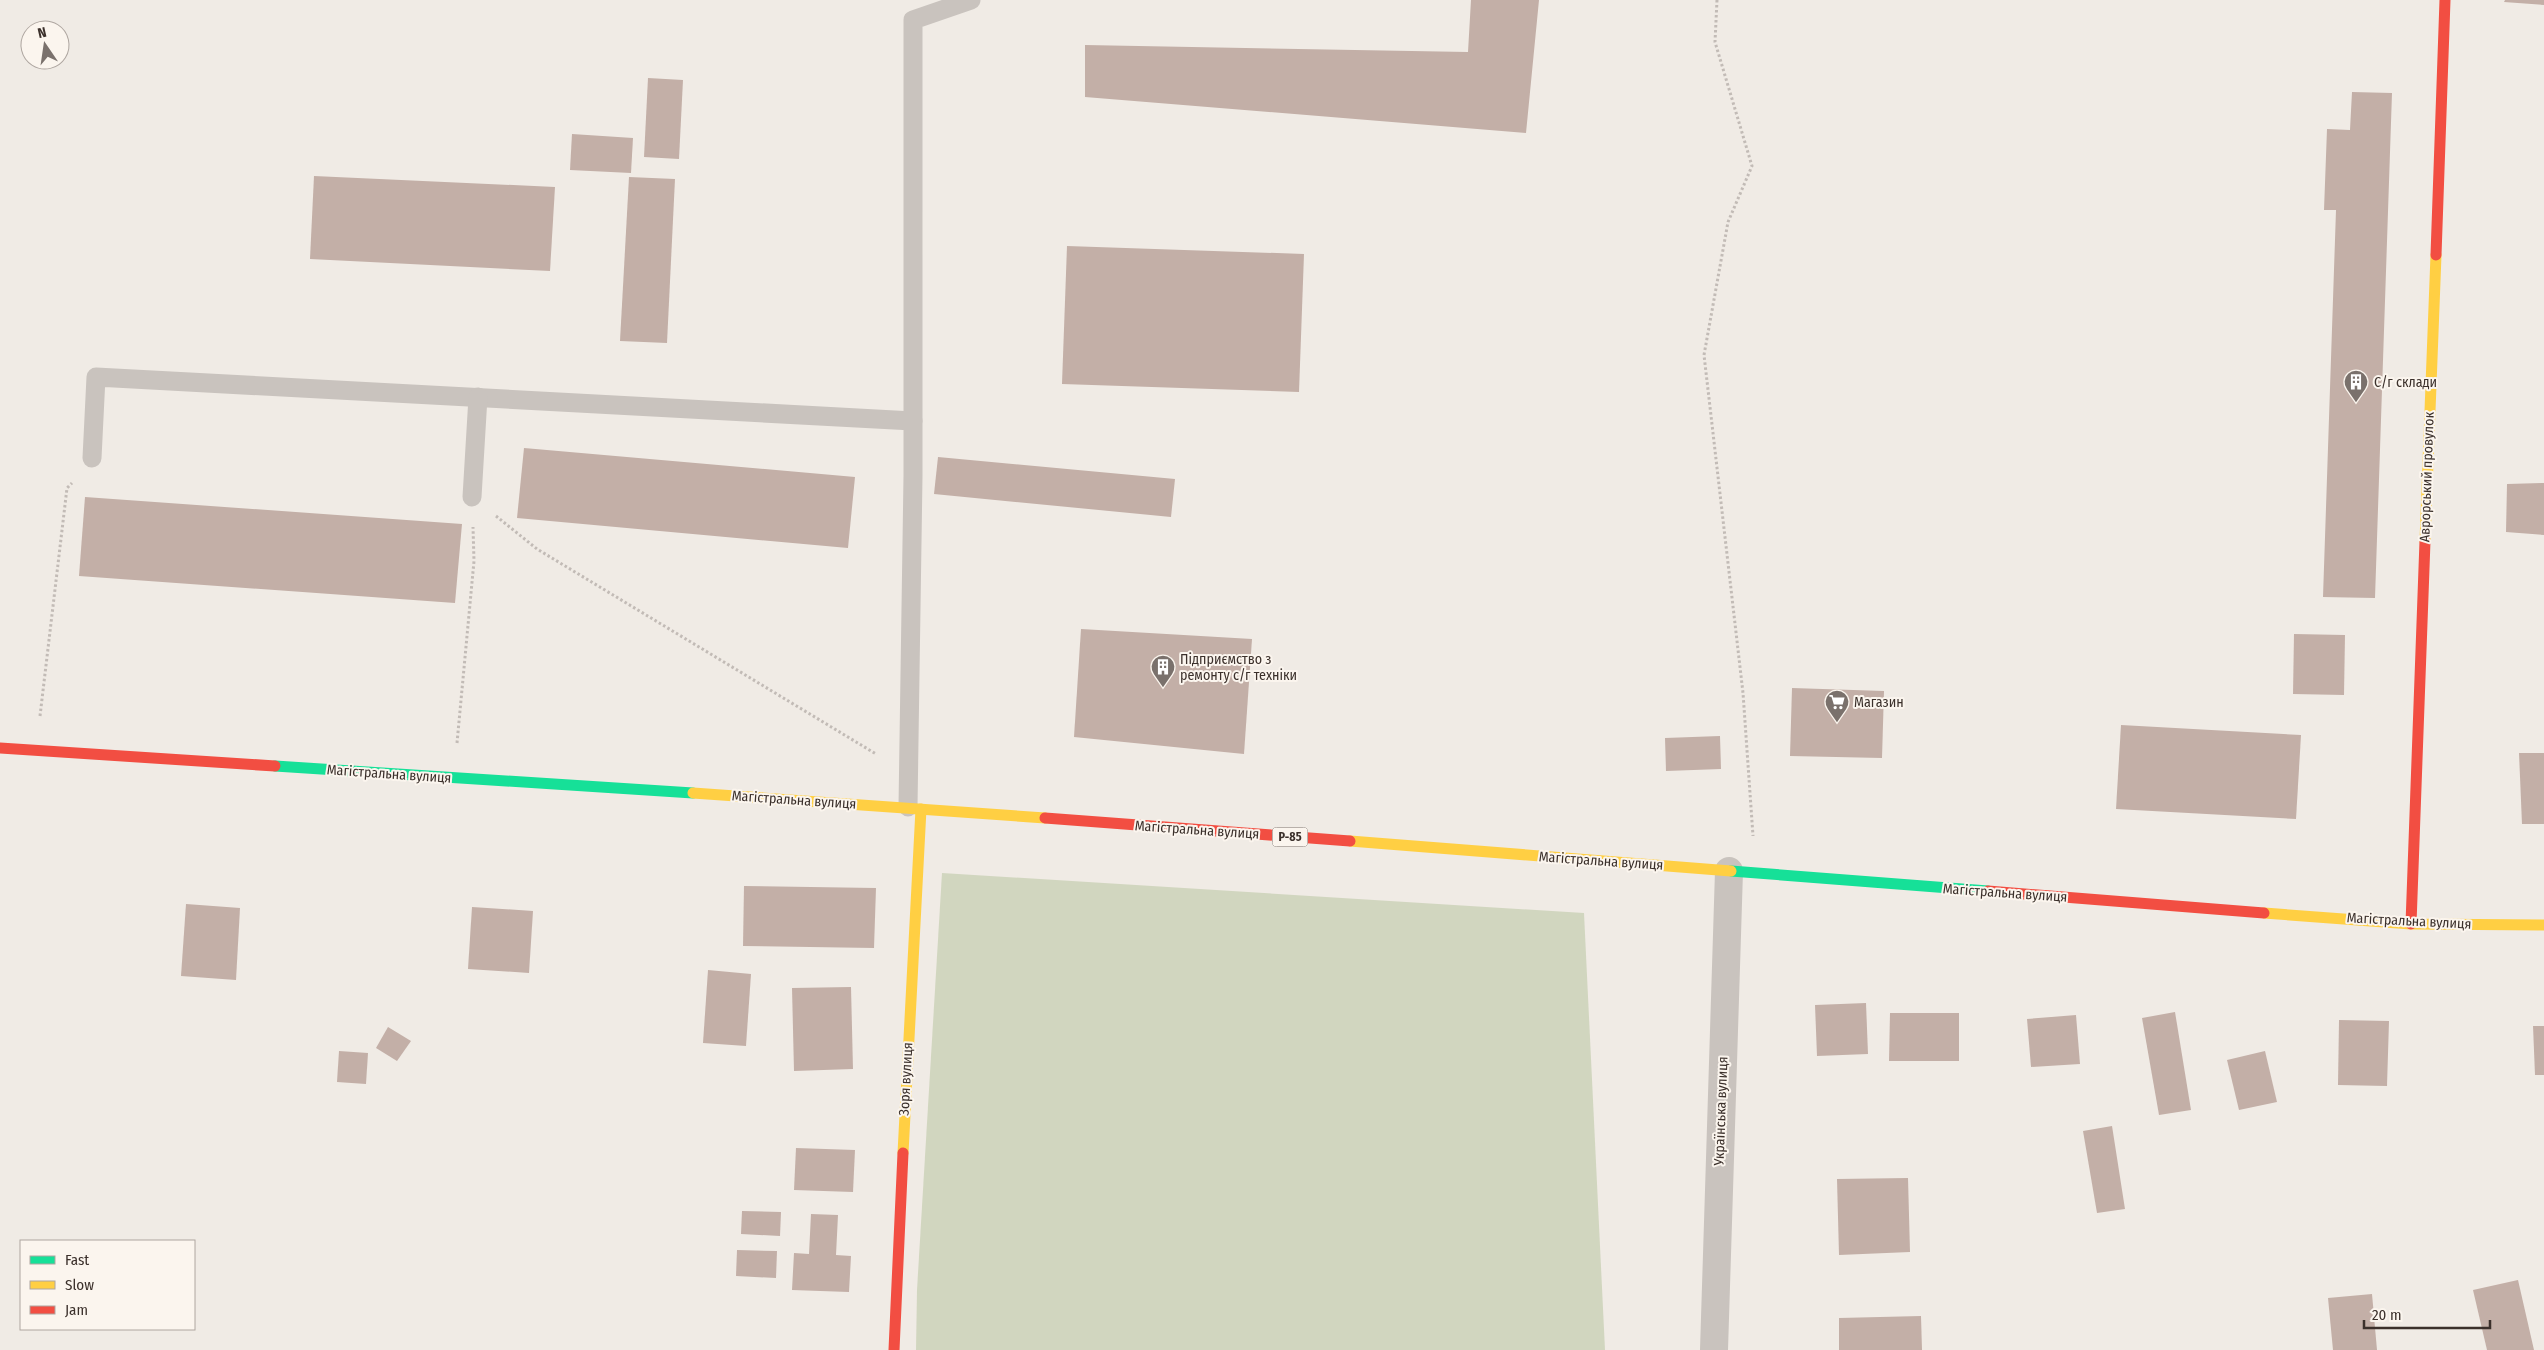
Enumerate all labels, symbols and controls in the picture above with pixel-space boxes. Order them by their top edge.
north arrow [20,20,70,70]
text: N [36,24,48,42]
building icon: С/г склади [2343,369,2369,403]
place label: С/г склади [2374,374,2437,391]
street label: Аврорський провулок [2416,411,2438,542]
place label: Підприємство з ремонту с/г техніки [1180,651,1297,684]
building icon: Підприємство з ремонту с/г техніки [1150,654,1176,688]
supermarket icon: Магазин [1824,689,1850,723]
place label: Магазин [1854,694,1904,711]
street label: Магістральна вулиця [326,761,452,787]
street label: Магістральна вулиця [731,787,857,813]
street label: Магістральна вулиця [1134,817,1260,843]
road number: Р-85 [1272,828,1308,846]
street label: Магістральна вулиця [1538,848,1664,874]
street label: Магістральна вулиця [1942,880,2068,906]
street label: Магістральна вулиця [2346,909,2472,933]
street label: Зоря вулиця [896,1042,916,1116]
street label: Українська вулиця [1711,1056,1731,1167]
legend [20,1240,195,1330]
text: Fast [65,1251,89,1269]
text: Slow [65,1276,94,1294]
scale bar [2364,1298,2490,1330]
text: Jam [65,1301,88,1319]
text: 20 m [2372,1306,2402,1324]

